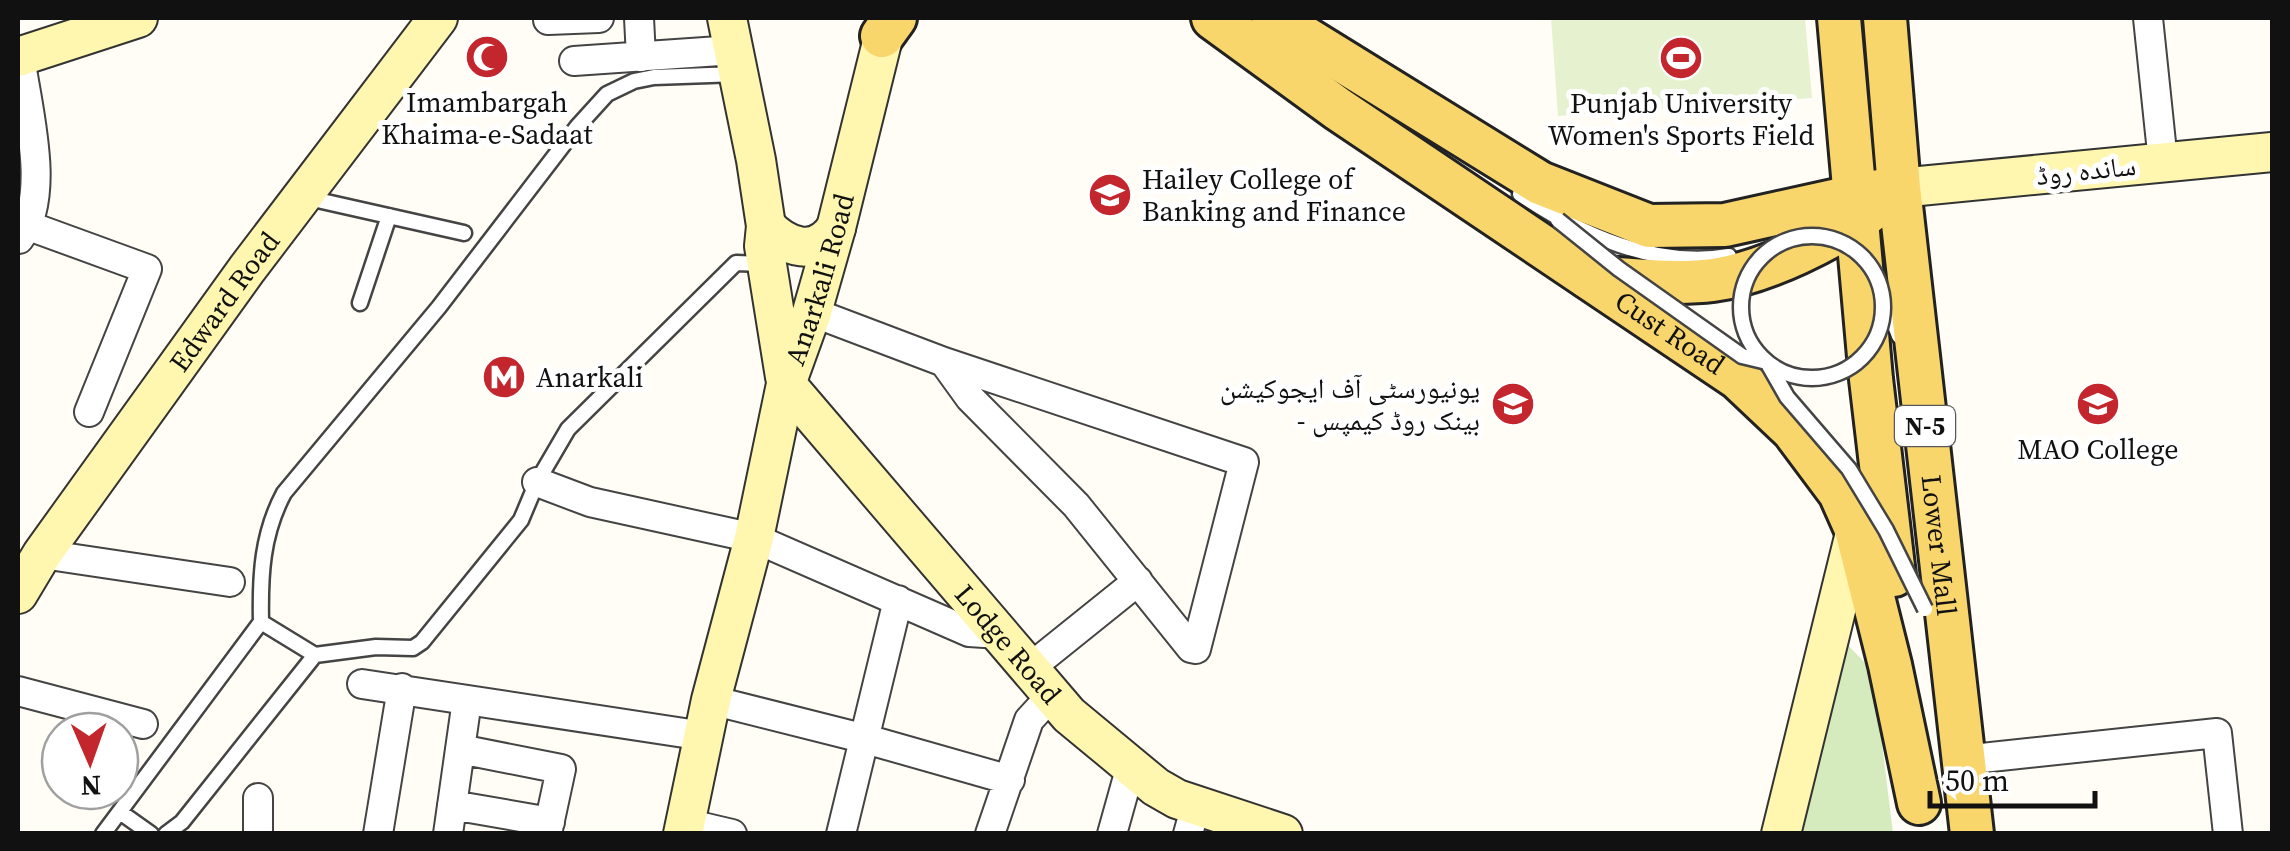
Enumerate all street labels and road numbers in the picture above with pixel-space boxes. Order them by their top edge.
street label: ساندہ روڈ [2034,146,2138,194]
street label: Anarkali Road [775,189,863,370]
street label: Edward Road [160,223,288,379]
street label: Cust Road [1608,282,1733,383]
road number: N-5 [1895,406,1955,446]
street label: Lower Mall [1913,473,1966,617]
street label: Lodge Road [946,576,1070,712]

